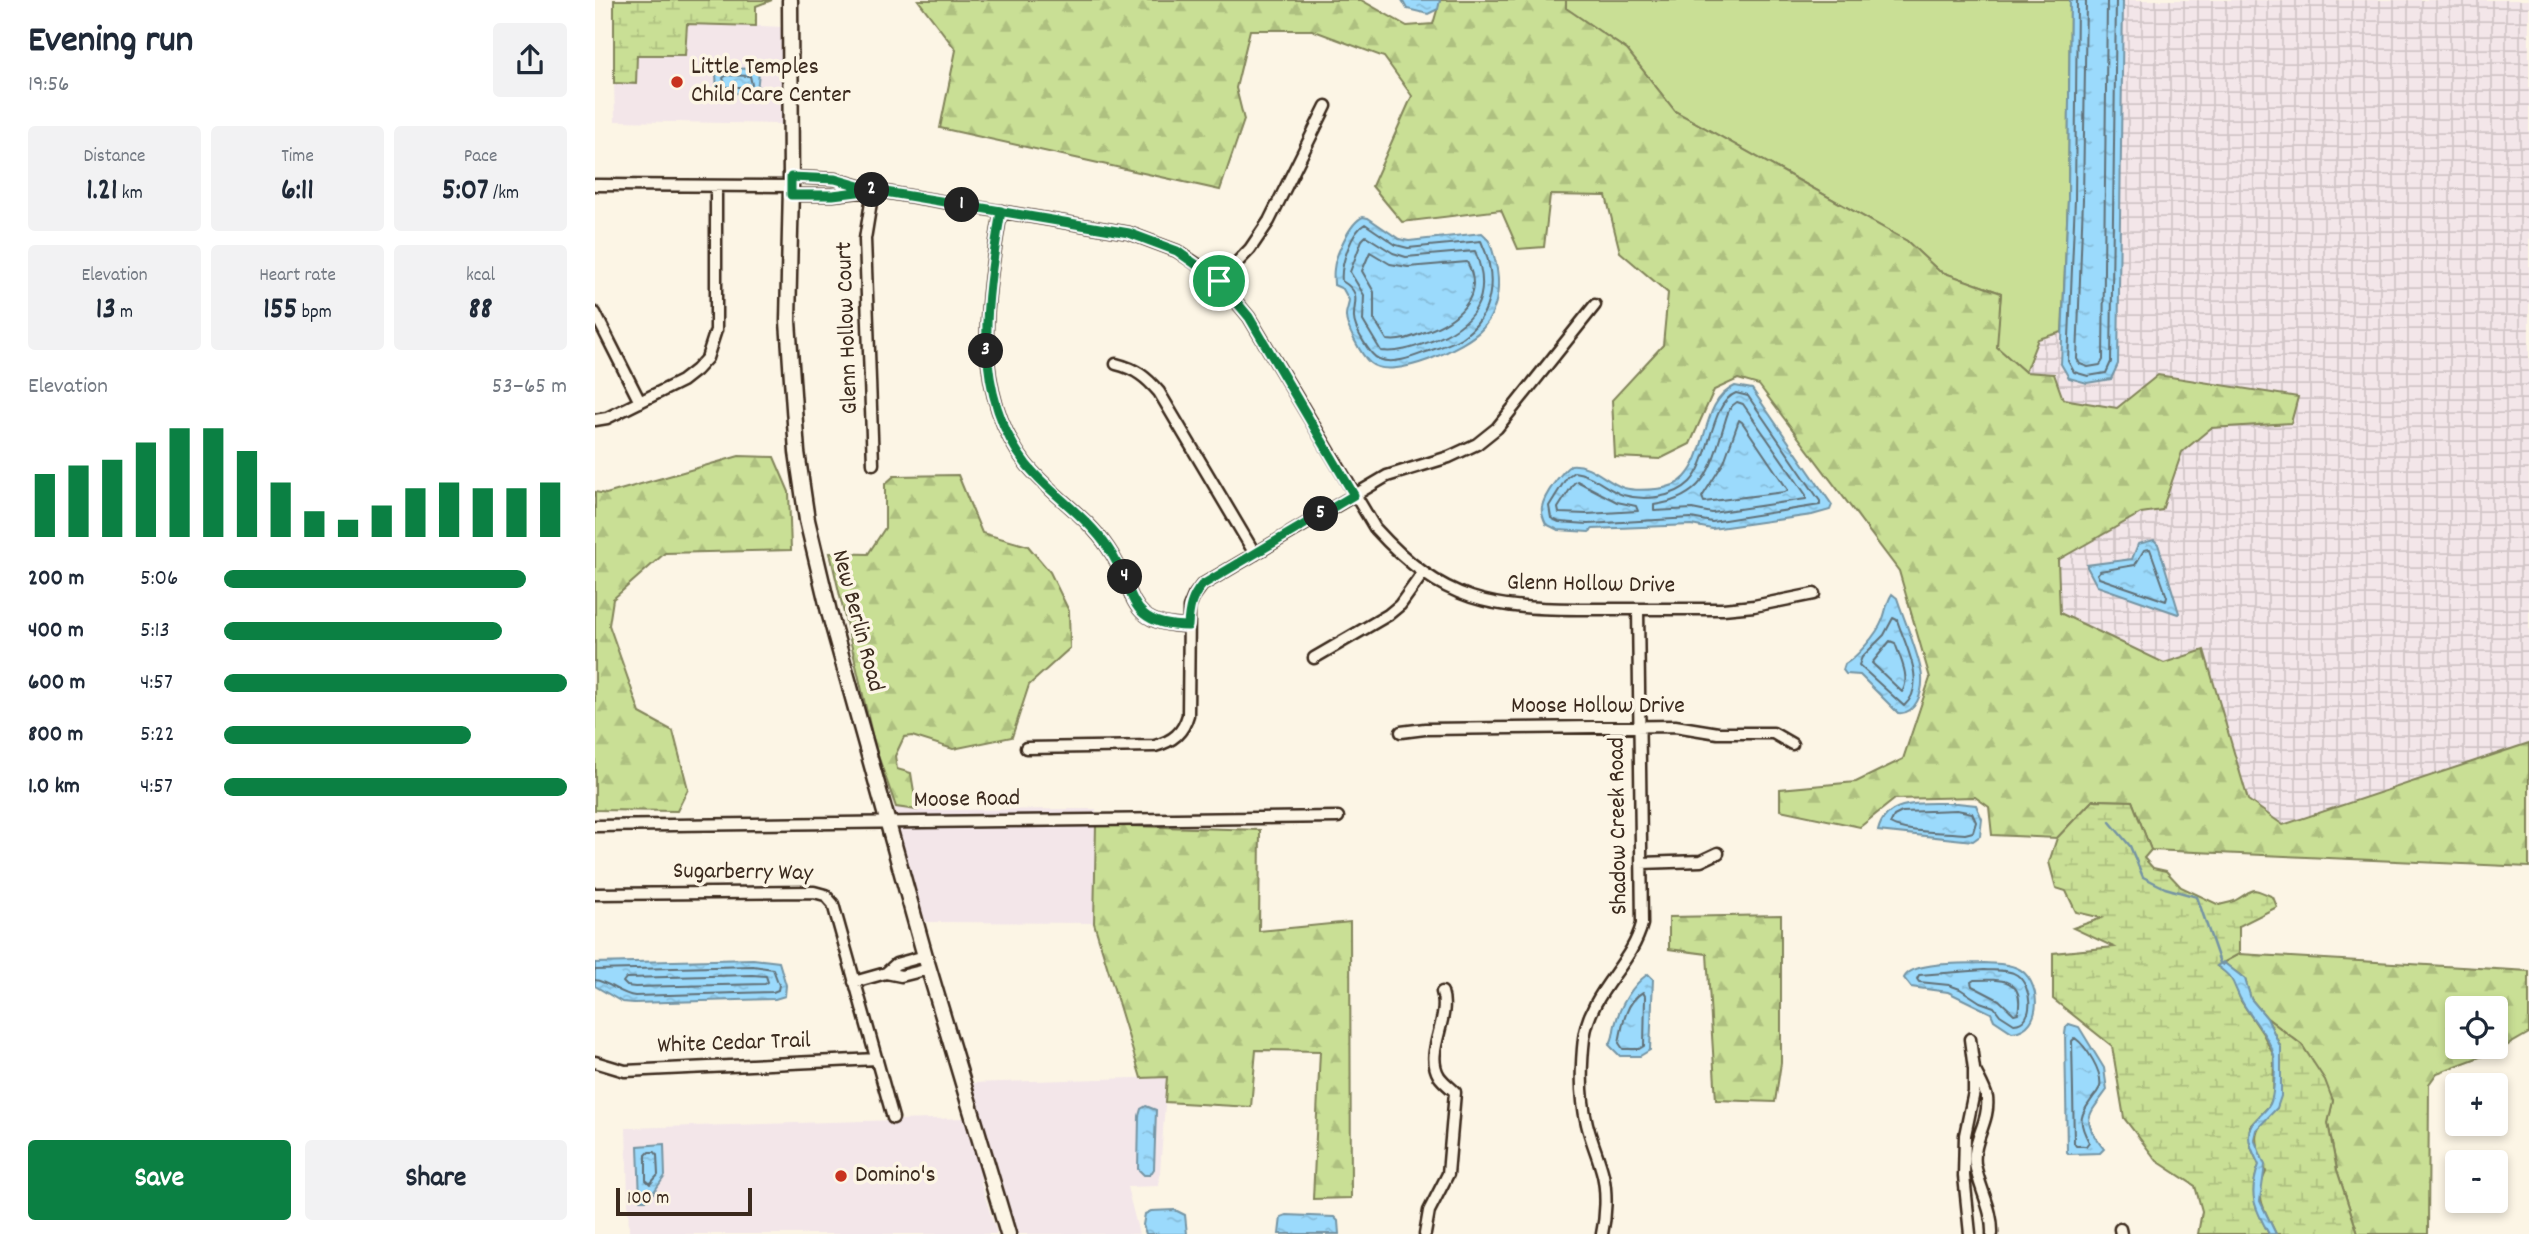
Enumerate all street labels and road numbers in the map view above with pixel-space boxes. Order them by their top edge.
street label: Glenn Hollow Court [828,241,868,415]
street label: New Berlin Road [822,546,892,696]
street label: Glenn Hollow Drive [1507,567,1675,603]
street label: Moose Hollow Drive [1511,690,1685,724]
street label: Shadow Creek Road [1600,737,1638,915]
street label: Moose Road [913,782,1021,818]
street label: Sugarberry Way [673,855,815,891]
street label: White Cedar Trail [657,1024,811,1064]

